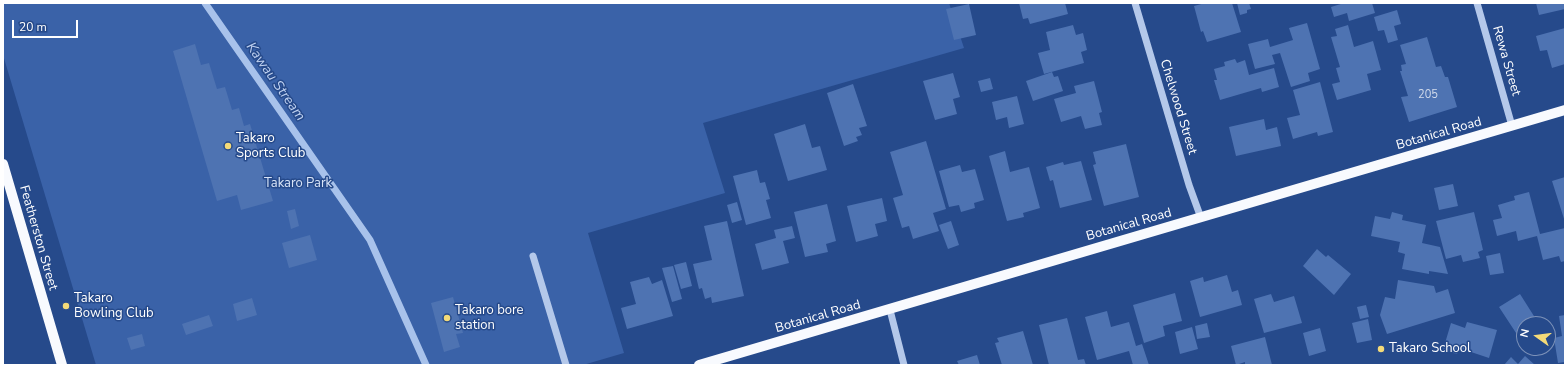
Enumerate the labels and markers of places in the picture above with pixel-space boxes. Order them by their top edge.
place label: Takaro Sports Club [236,131,305,162]
marker: Takaro Sports Club [223,141,233,151]
place label: Takaro Bowling Club [74,291,154,322]
marker: Takaro Bowling Club [61,301,71,311]
place label: Takaro bore station [455,303,523,334]
marker: Takaro bore station [442,313,452,323]
place label: Takaro School [1389,341,1471,357]
marker: Takaro School [1376,344,1386,354]

